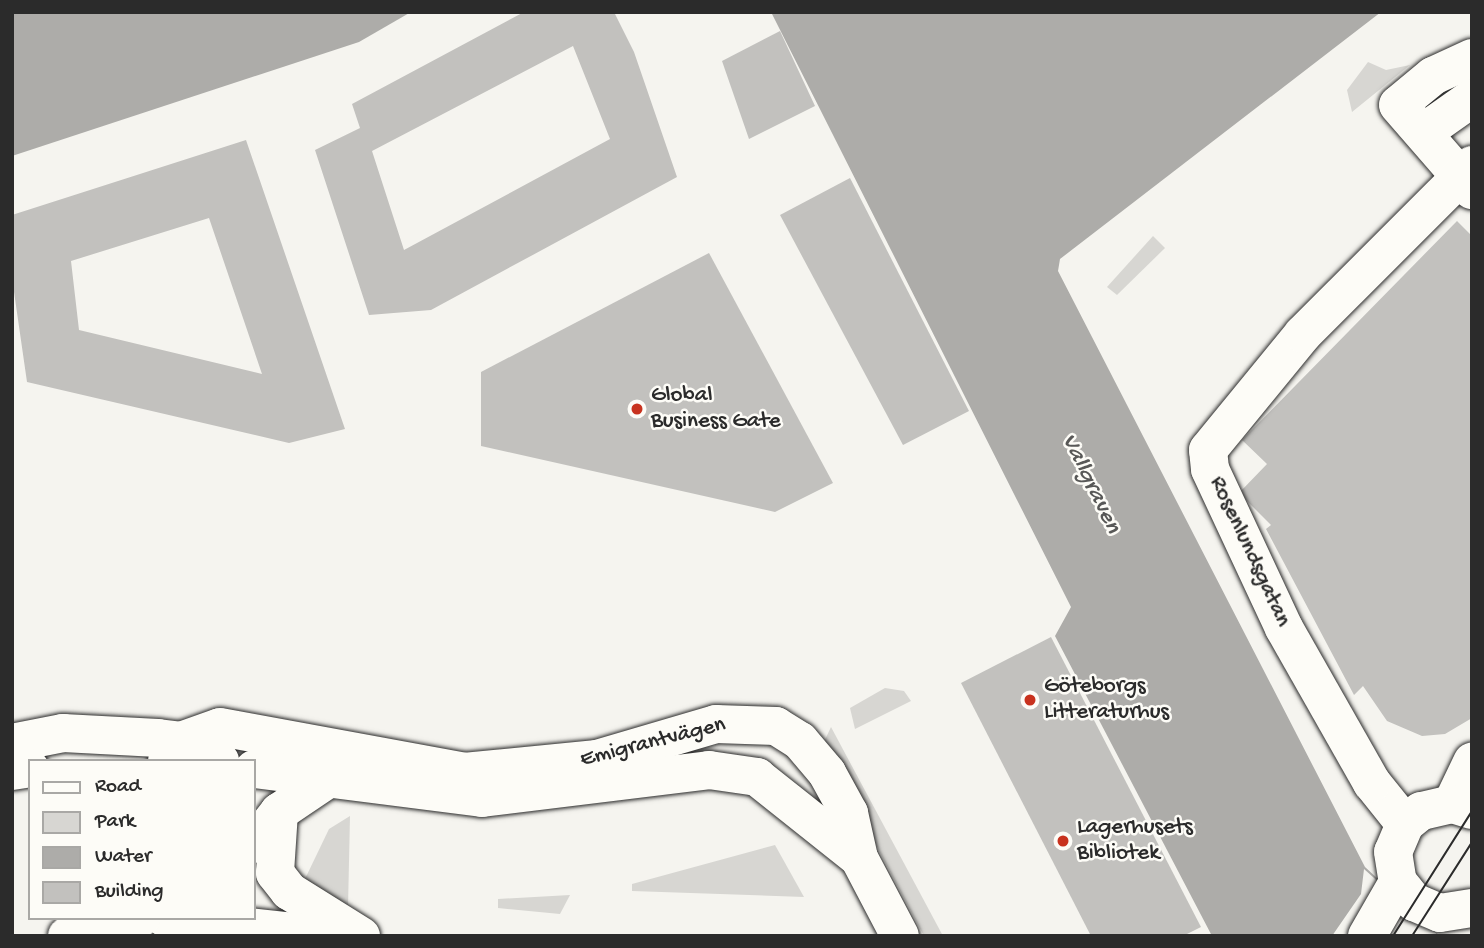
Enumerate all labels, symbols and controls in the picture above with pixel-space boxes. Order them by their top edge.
place label: Global Business Gate [651,382,781,436]
marker: Global Business Gate [629,401,645,417]
water label: Vallgraven [1054,430,1126,538]
street label: Rosenlundsgatan [1202,472,1296,632]
place label: Göteborgs Litteraturhus [1044,673,1169,727]
marker: Göteborgs Litteraturhus [1022,692,1038,708]
street label: Emigrantvägen [577,712,729,774]
legend [28,759,256,920]
text: Road [95,775,141,800]
text: Park [95,810,135,835]
place label: Lagerhusets Bibliotek [1077,814,1193,868]
marker: Lagerhusets Bibliotek [1055,833,1071,849]
text: Water [95,845,151,870]
text: Building [95,880,164,905]

